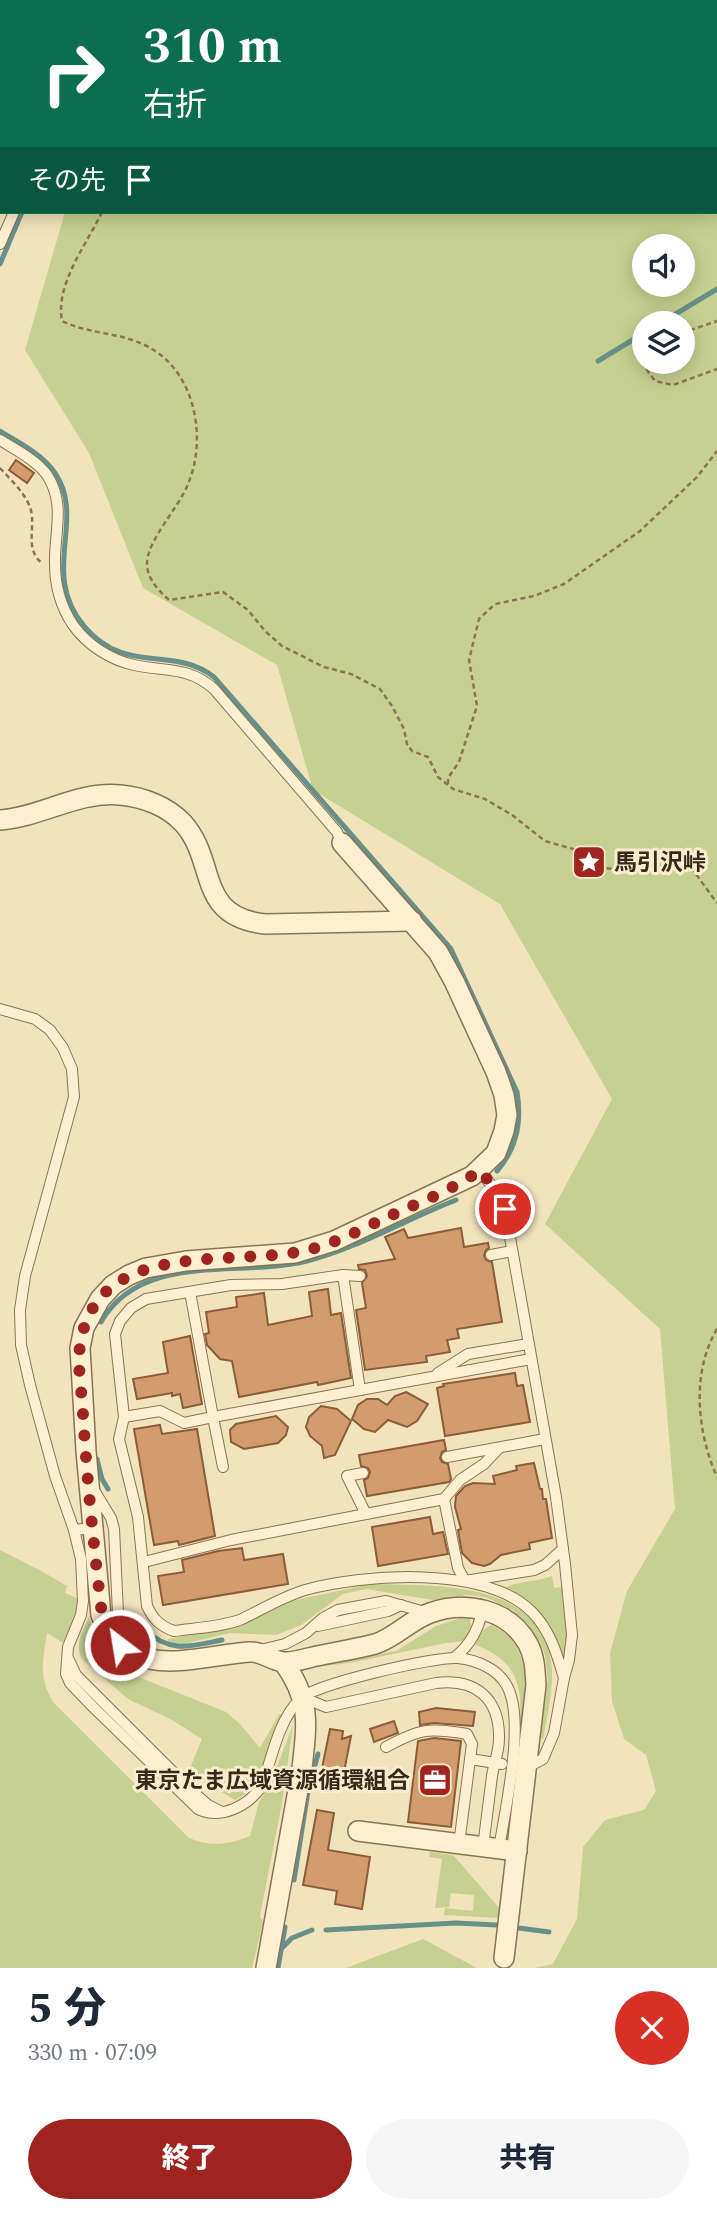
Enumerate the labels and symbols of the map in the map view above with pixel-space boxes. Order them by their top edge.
place icon: 馬引沢峠 [570,843,608,881]
place label: 馬引沢峠 [614,846,706,881]
pin [475,1179,535,1239]
position arrow [83,1608,157,1682]
office icon: 東京たま広域資源循環組合 [416,1761,454,1799]
place label: 東京たま広域資源循環組合 [135,1764,410,1799]

